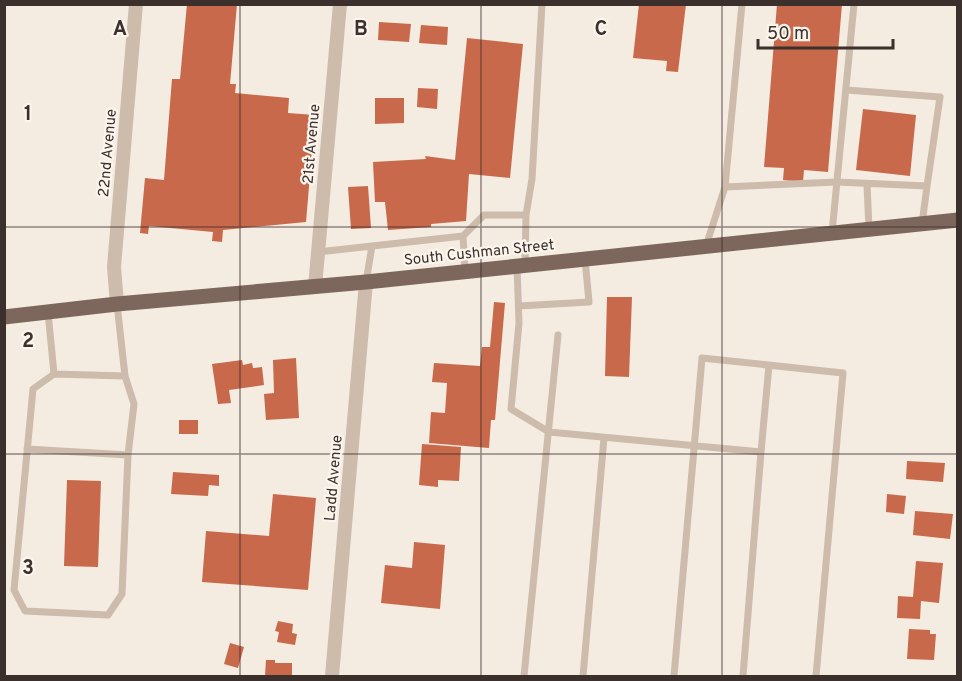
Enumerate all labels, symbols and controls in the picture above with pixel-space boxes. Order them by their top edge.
scale bar [758,12,893,50]
text: A [113,17,127,43]
text: B [354,17,368,43]
text: C [595,17,607,43]
text: 50 m [767,23,809,46]
text: 1 [24,102,32,128]
street label: 21st Avenue [300,103,325,185]
street label: 22nd Avenue [95,108,122,198]
street label: South Cushman Street [403,236,555,271]
text: 2 [22,329,34,355]
street label: Ladd Avenue [321,434,348,522]
text: 3 [22,556,34,582]

